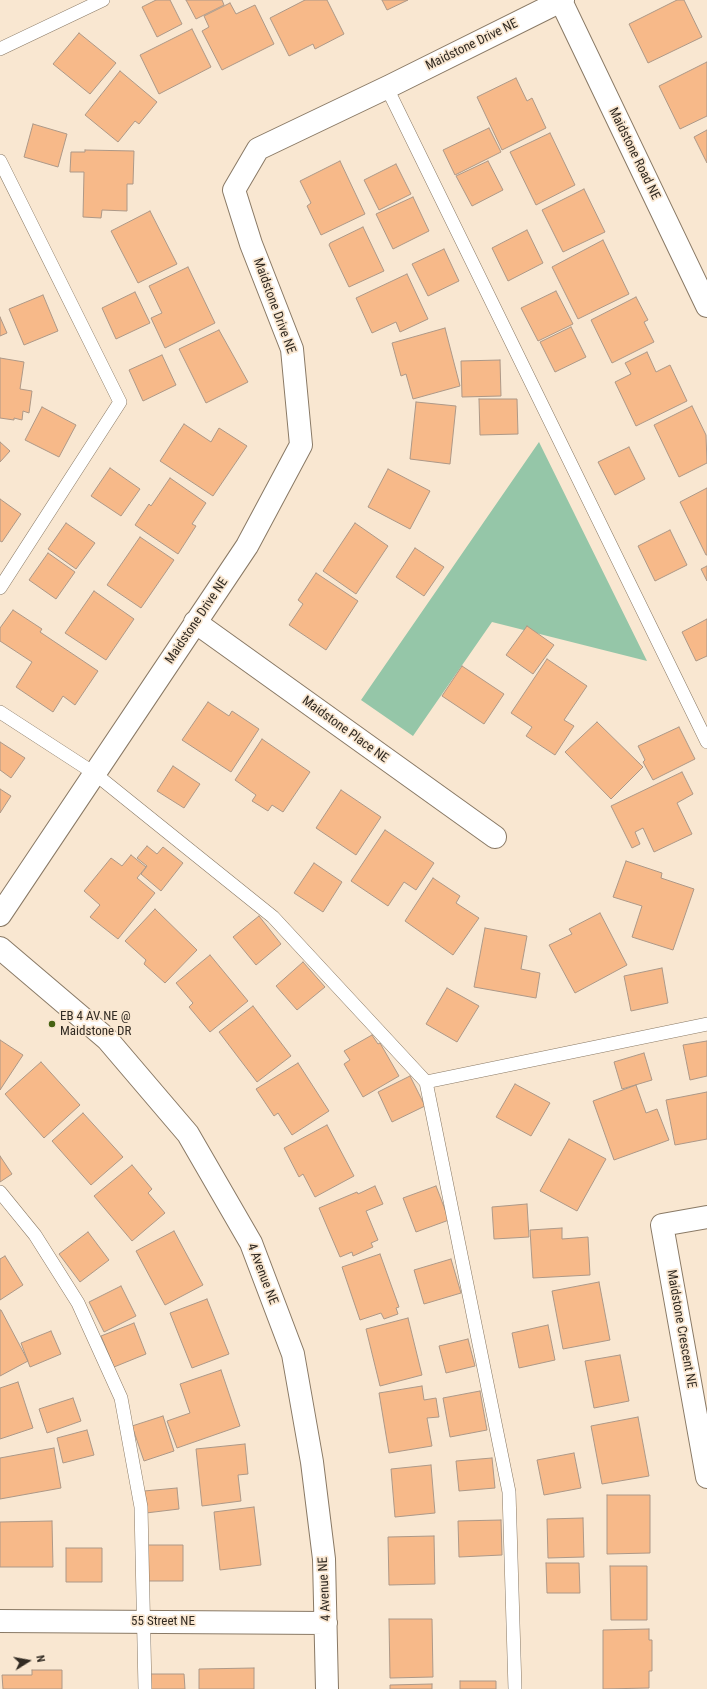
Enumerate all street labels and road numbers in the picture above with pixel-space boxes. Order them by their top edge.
street label: Maidstone Drive NE [423,16,521,74]
street label: Maidstone Road NE [605,105,663,203]
street label: Maidstone Drive NE [249,256,299,356]
street label: Maidstone Drive NE [162,575,232,667]
street label: Maidstone Place NE [299,693,391,767]
street label: 4 Avenue NE [243,1241,281,1307]
street label: Maidstone Crescent NE [663,1269,699,1389]
street label: 4 Avenue NE [316,1556,334,1622]
street label: 55 Street NE [131,1614,195,1630]

